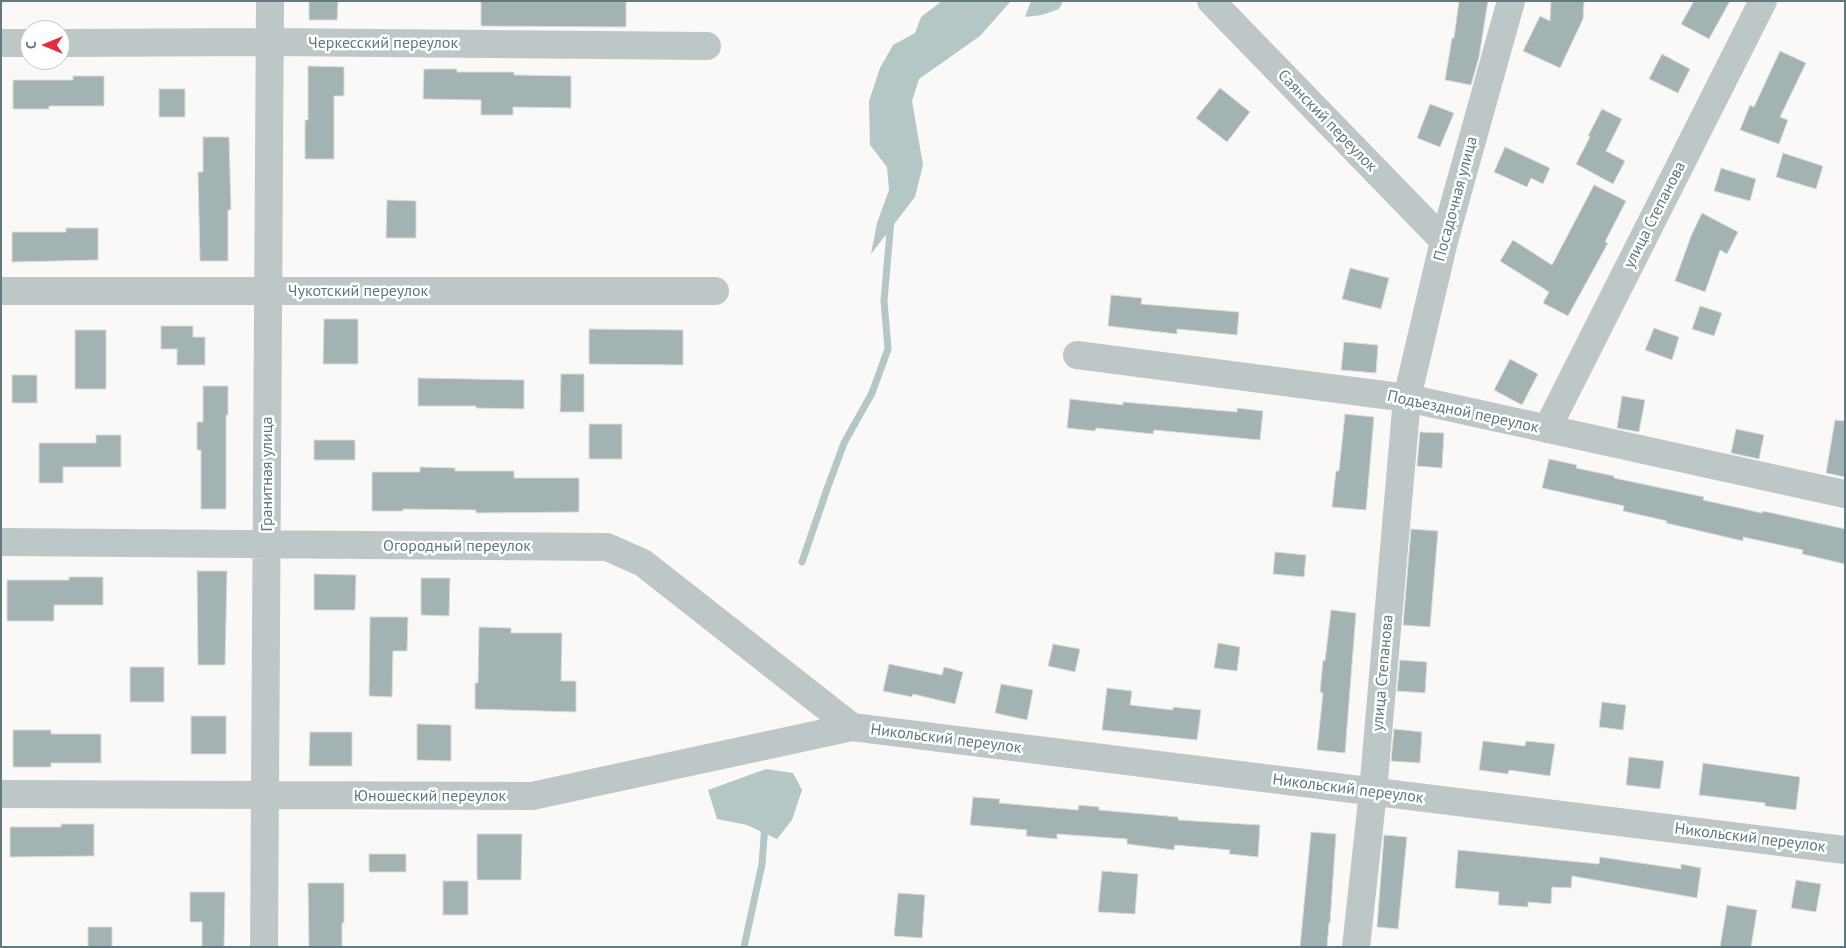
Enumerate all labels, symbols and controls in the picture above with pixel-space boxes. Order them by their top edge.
north arrow [20,20,70,70]
street label: Черкесский переулок [308,33,458,53]
text: С [22,41,40,49]
street label: Саянский переулок [1273,66,1381,176]
street label: Посадочная улица [1430,134,1482,264]
street label: улица Степанова [1620,159,1690,271]
street label: Чукотский переулок [288,281,428,301]
street label: Подъездной переулок [1386,387,1540,437]
street label: Гранитная улица [257,417,277,531]
street label: Огородный переулок [383,536,531,556]
street label: улица Степанова [1368,614,1398,732]
street label: Никольский переулок [869,720,1023,758]
street label: Никольский переулок [1271,770,1425,808]
street label: Юношеский переулок [354,786,506,806]
street label: Никольский переулок [1673,819,1827,857]

